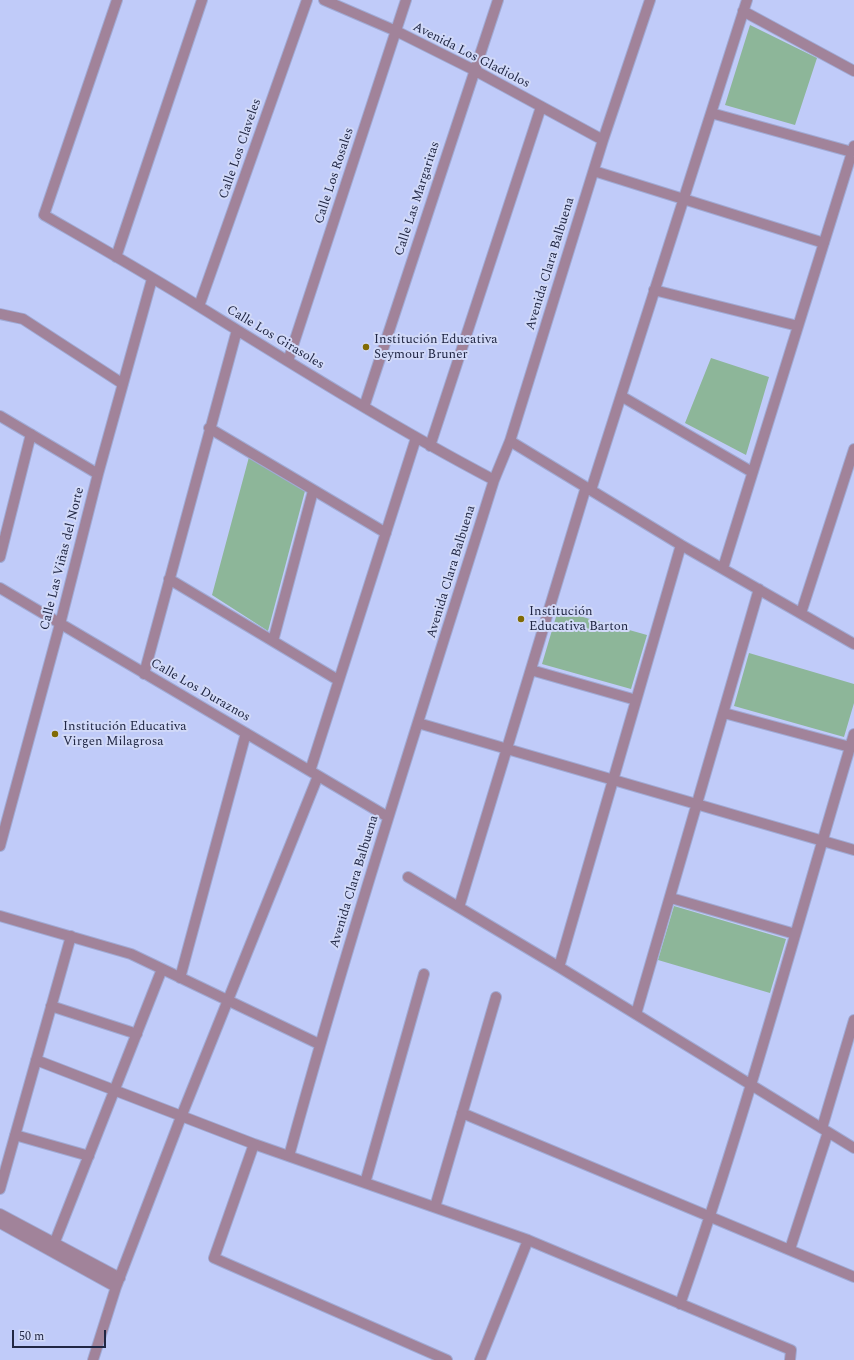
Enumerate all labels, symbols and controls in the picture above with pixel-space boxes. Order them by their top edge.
street label: Avenida Los Gladiolos [410,20,532,92]
street label: Calle Los Claveles [217,97,265,201]
street label: Calle Los Rosales [312,126,358,226]
street label: Calle Las Margaritas [392,140,444,258]
street label: Avenida Clara Balbuena [523,196,579,332]
street label: Calle Los Girasoles [223,303,327,373]
place label: Institución Educativa Seymour Bruner [374,332,498,363]
marker: Institución Educativa Seymour Bruner [361,342,371,352]
street label: Calle Las Viñas del Norte [38,486,88,632]
street label: Avenida Clara Balbuena [424,504,480,640]
place label: Institución Educativa Barton [529,604,628,635]
marker: Institución Educativa Barton [516,614,526,624]
street label: Calle Los Duraznos [147,656,253,726]
place label: Institución Educativa Virgen Milagrosa [63,719,187,750]
marker: Institución Educativa Virgen Milagrosa [50,729,60,739]
street label: Avenida Clara Balbuena [327,814,383,950]
scale bar [14,1322,108,1348]
text: 50 m [19,1327,44,1346]

